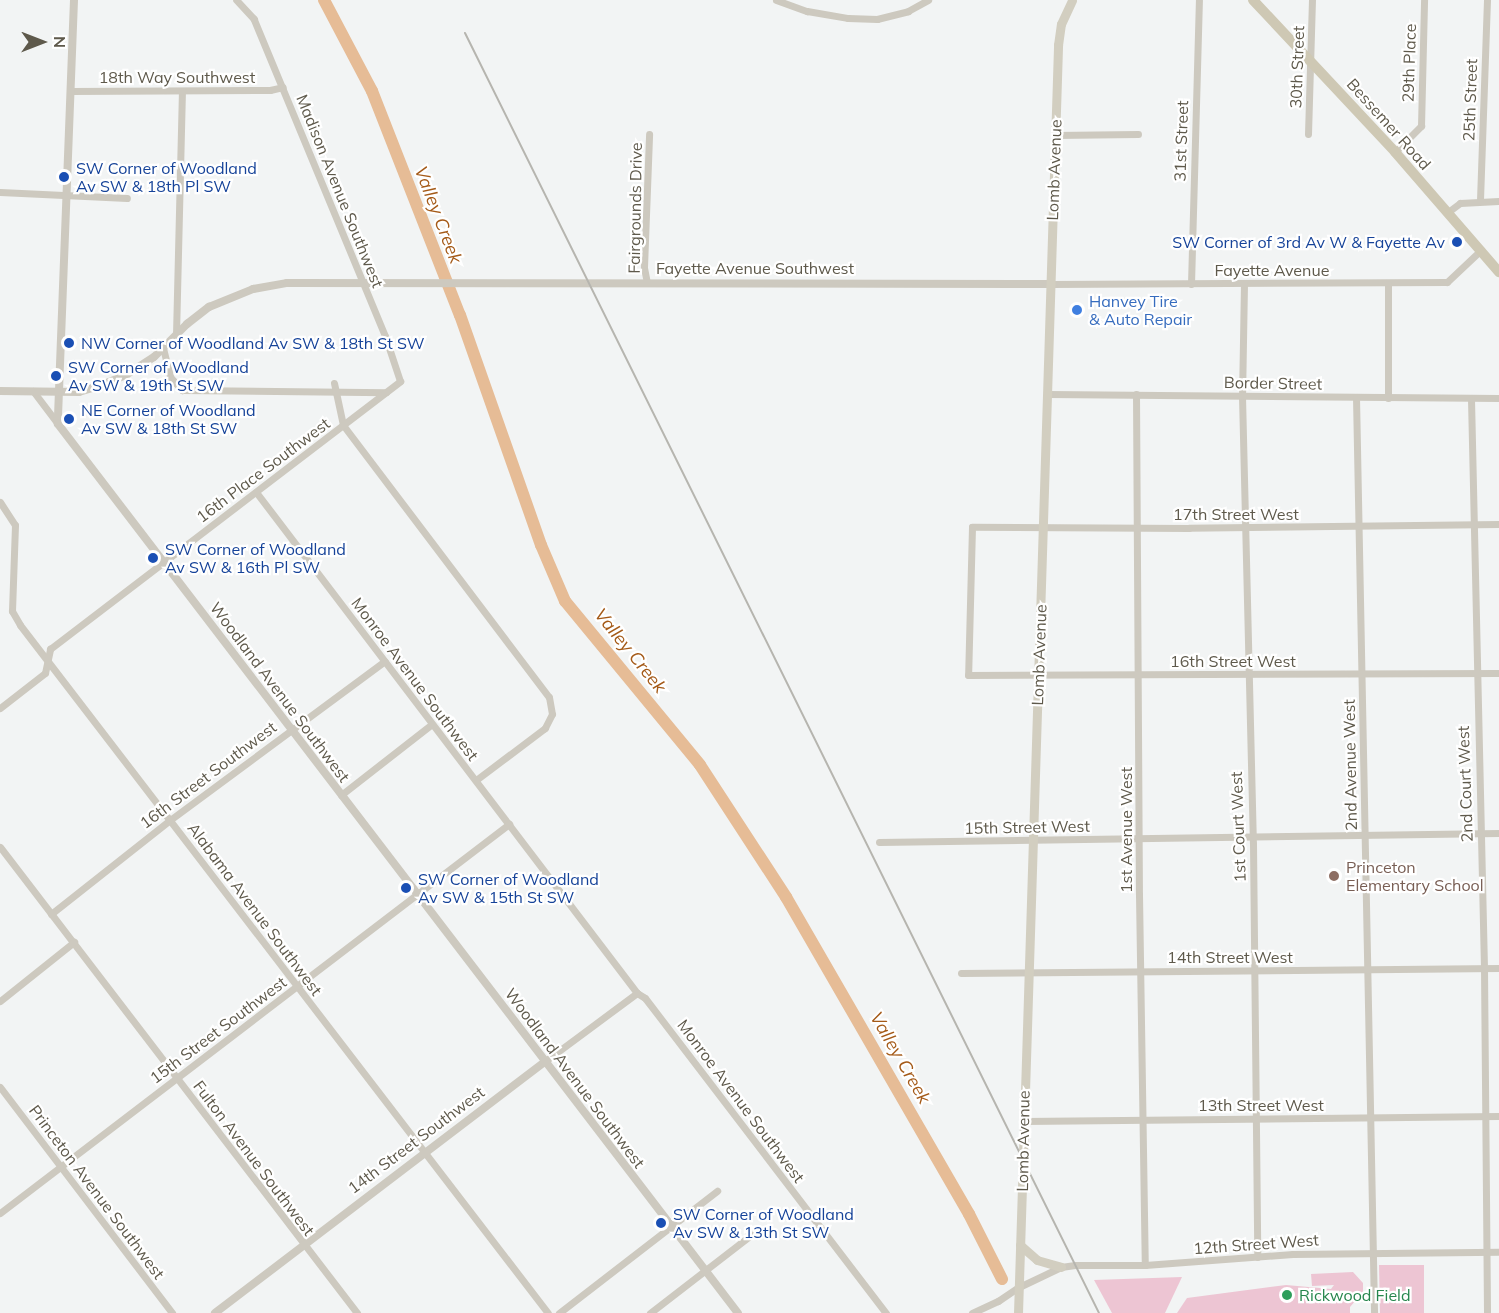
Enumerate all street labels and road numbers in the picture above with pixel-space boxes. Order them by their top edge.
street label: 29th Place [1398,23,1420,103]
street label: 30th Street [1286,25,1308,109]
street label: 25th Street [1459,58,1481,142]
street label: 18th Way Southwest [99,67,255,87]
street label: Bessemer Road [1343,74,1435,174]
street label: Madison Avenue Southwest [292,92,388,290]
street label: 31st Street [1170,100,1192,182]
street label: Lomb Avenue [1043,119,1065,221]
street label: Fairgrounds Drive [624,142,646,274]
street label: Fayette Avenue Southwest [656,258,854,278]
street label: Fayette Avenue [1215,260,1329,280]
street label: Border Street [1224,373,1322,393]
street label: 16th Place Southwest [193,414,333,526]
street label: 17th Street West [1173,504,1299,524]
street label: Monroe Avenue Southwest [347,594,483,764]
street label: Woodland Avenue Southwest [206,598,354,786]
street label: Lomb Avenue [1028,604,1050,706]
street label: 16th Street West [1170,651,1296,671]
street label: 2nd Avenue West [1339,699,1361,831]
street label: 16th Street Southwest [136,717,280,833]
street label: 2nd Court West [1453,725,1477,843]
street label: 1st Avenue West [1116,767,1136,893]
street label: 1st Court West [1226,771,1250,883]
street label: 15th Street West [964,816,1090,838]
street label: Alabama Avenue Southwest [184,819,326,999]
street label: 14th Street West [1167,947,1293,967]
street label: 15th Street Southwest [146,972,290,1088]
street label: Woodland Avenue Southwest [501,984,649,1172]
street label: Monroe Avenue Southwest [673,1016,809,1186]
street label: Fulton Avenue Southwest [189,1077,319,1239]
street label: 14th Street Southwest [344,1082,488,1198]
street label: Lomb Avenue [1013,1090,1033,1192]
street label: 13th Street West [1198,1095,1324,1115]
street label: Princeton Avenue Southwest [25,1101,169,1283]
street label: 12th Street West [1193,1230,1319,1258]

